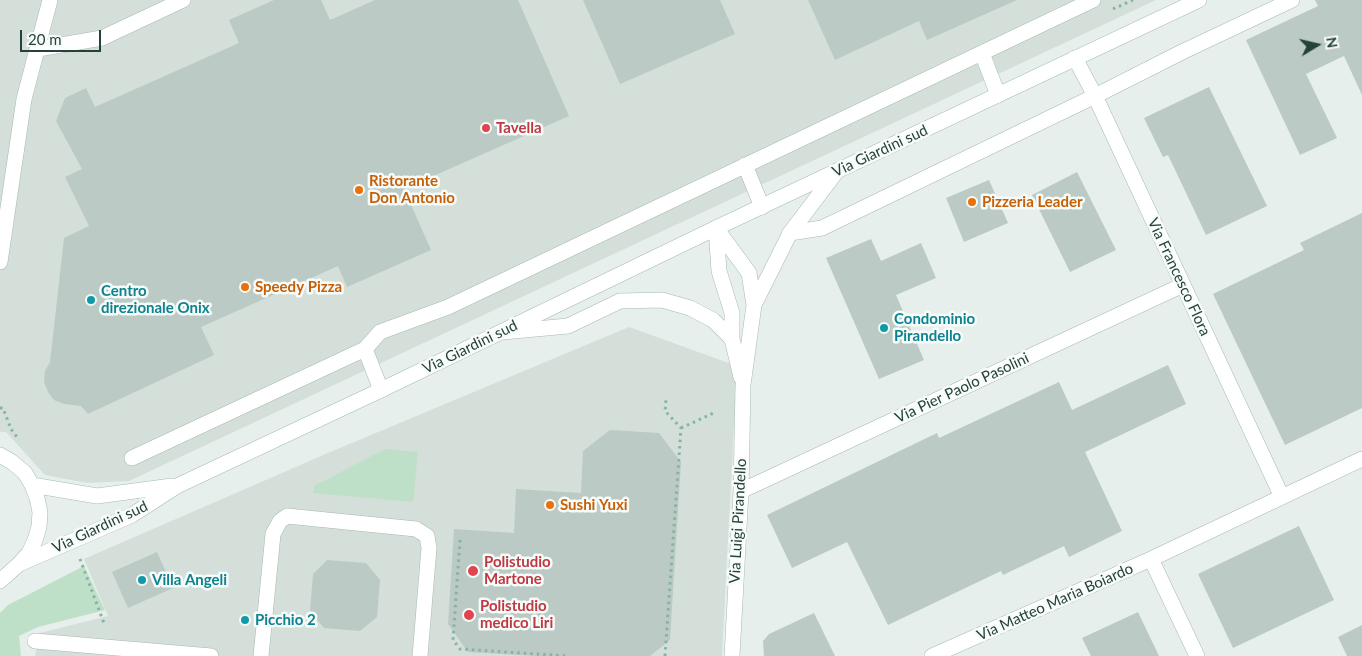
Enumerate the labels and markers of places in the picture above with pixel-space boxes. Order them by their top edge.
place label: Tavella [496,119,542,137]
marker: Tavella [480,122,492,134]
place label: Ristorante Don Antonio [369,172,455,207]
marker: Ristorante Don Antonio [353,184,365,196]
place label: Pizzeria Leader [982,193,1083,211]
marker: Pizzeria Leader [966,196,978,208]
place label: Speedy Pizza [255,278,342,296]
marker: Speedy Pizza [239,281,251,293]
place label: Centro direzionale Onix [101,282,210,317]
marker: Centro direzionale Onix [85,294,97,306]
place label: Condominio Pirandello [894,310,975,345]
marker: Condominio Pirandello [878,322,890,334]
place label: Sushi Yuxi [560,496,628,514]
marker: Sushi Yuxi [544,499,556,511]
place label: Polistudio Martone [484,553,551,588]
marker: Polistudio Martone [466,564,480,578]
place label: Villa Angeli [152,571,227,589]
marker: Villa Angeli [136,574,148,586]
place label: Polistudio medico Liri [480,597,553,632]
marker: Polistudio medico Liri [462,608,476,622]
place label: Picchio 2 [255,611,316,629]
marker: Picchio 2 [239,614,251,626]

